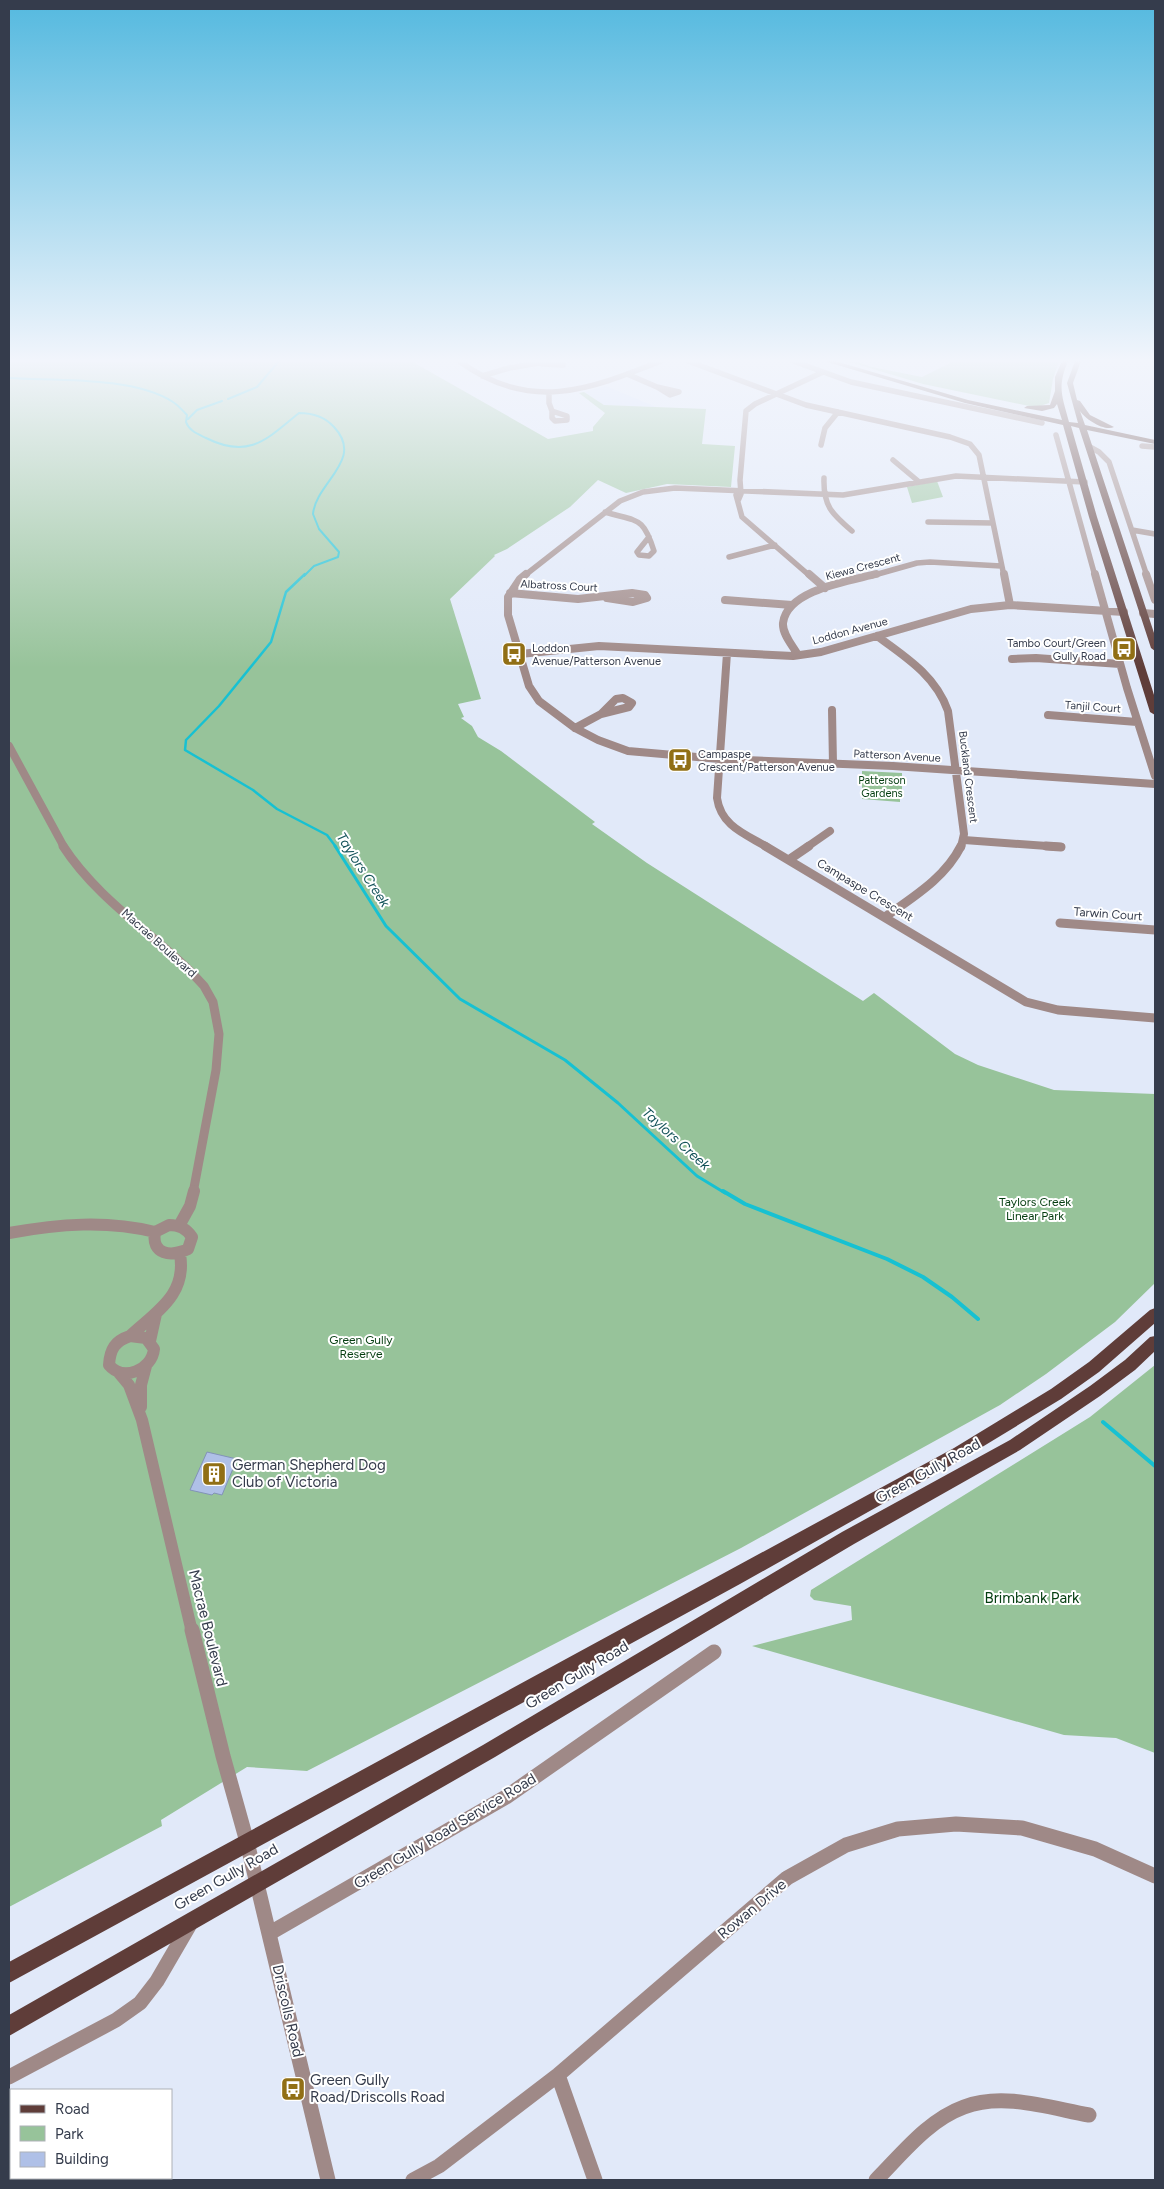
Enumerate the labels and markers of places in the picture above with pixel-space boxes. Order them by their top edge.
bus stop icon: Tambo Court/Green Gully Road [1111,636,1137,662]
place label: Tambo Court/Green Gully Road [1007,637,1106,663]
bus stop icon: Loddon Avenue/Patterson Avenue [501,641,527,667]
place label: Loddon Avenue/Patterson Avenue [532,642,661,668]
bus stop icon: Campaspe Crescent/Patterson Avenue [667,747,693,773]
place label: Campaspe Crescent/Patterson Avenue [698,748,835,774]
place label: German Shepherd Dog Club of Victoria [232,1456,386,1491]
building icon: German Shepherd Dog Club of Victoria [201,1461,227,1487]
place label: Green Gully Road/Driscolls Road [310,2071,445,2106]
bus stop icon: Green Gully Road/Driscolls Road [280,2076,306,2102]

